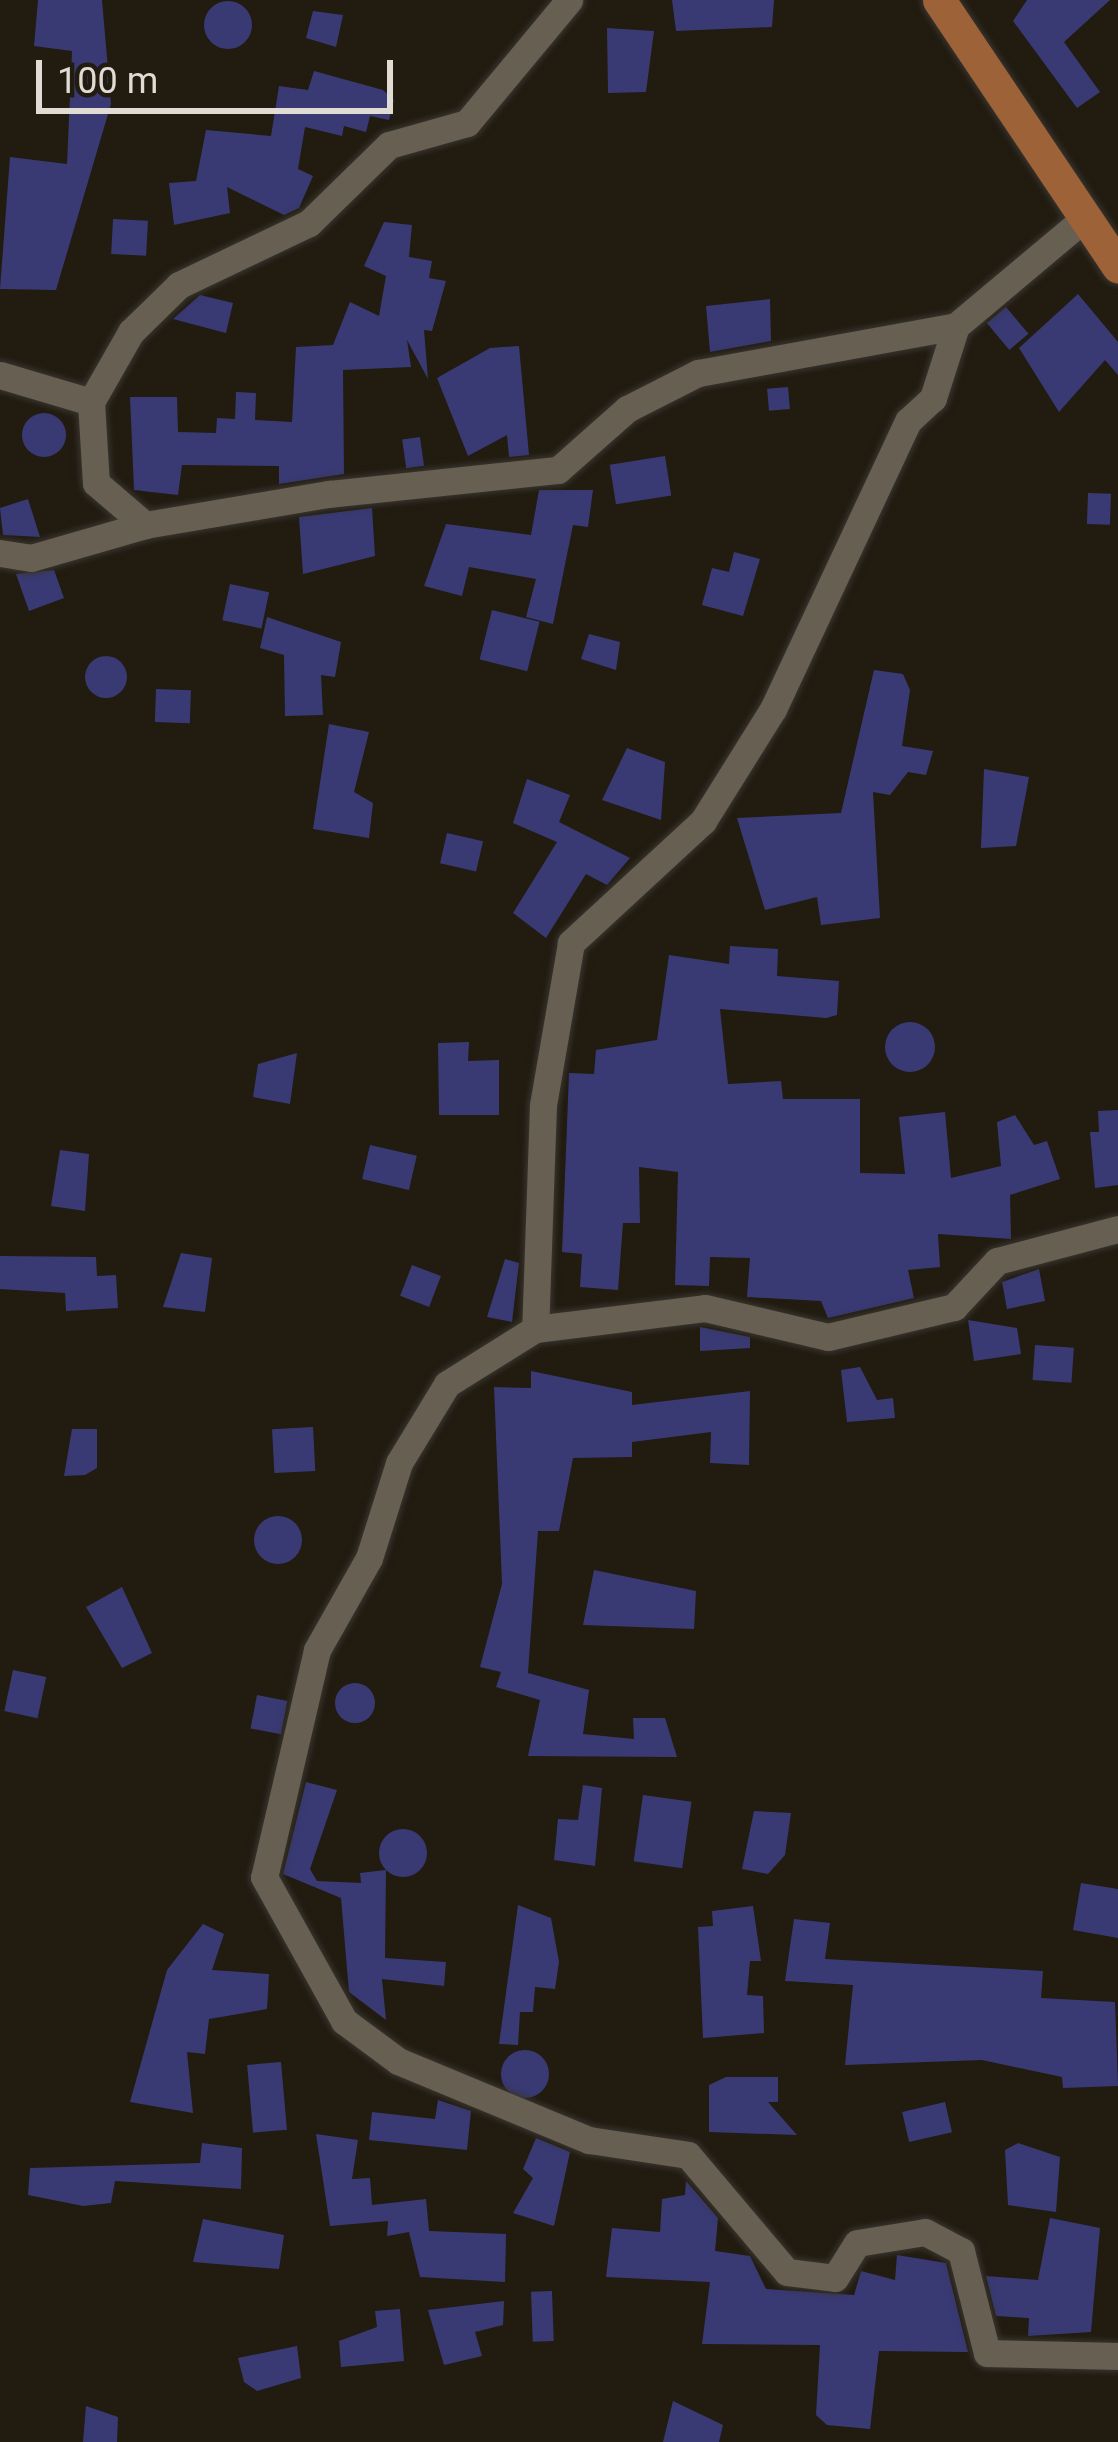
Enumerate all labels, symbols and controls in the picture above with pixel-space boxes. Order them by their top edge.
scale bar [42,36,399,110]
text: 100 m [57,60,158,102]

